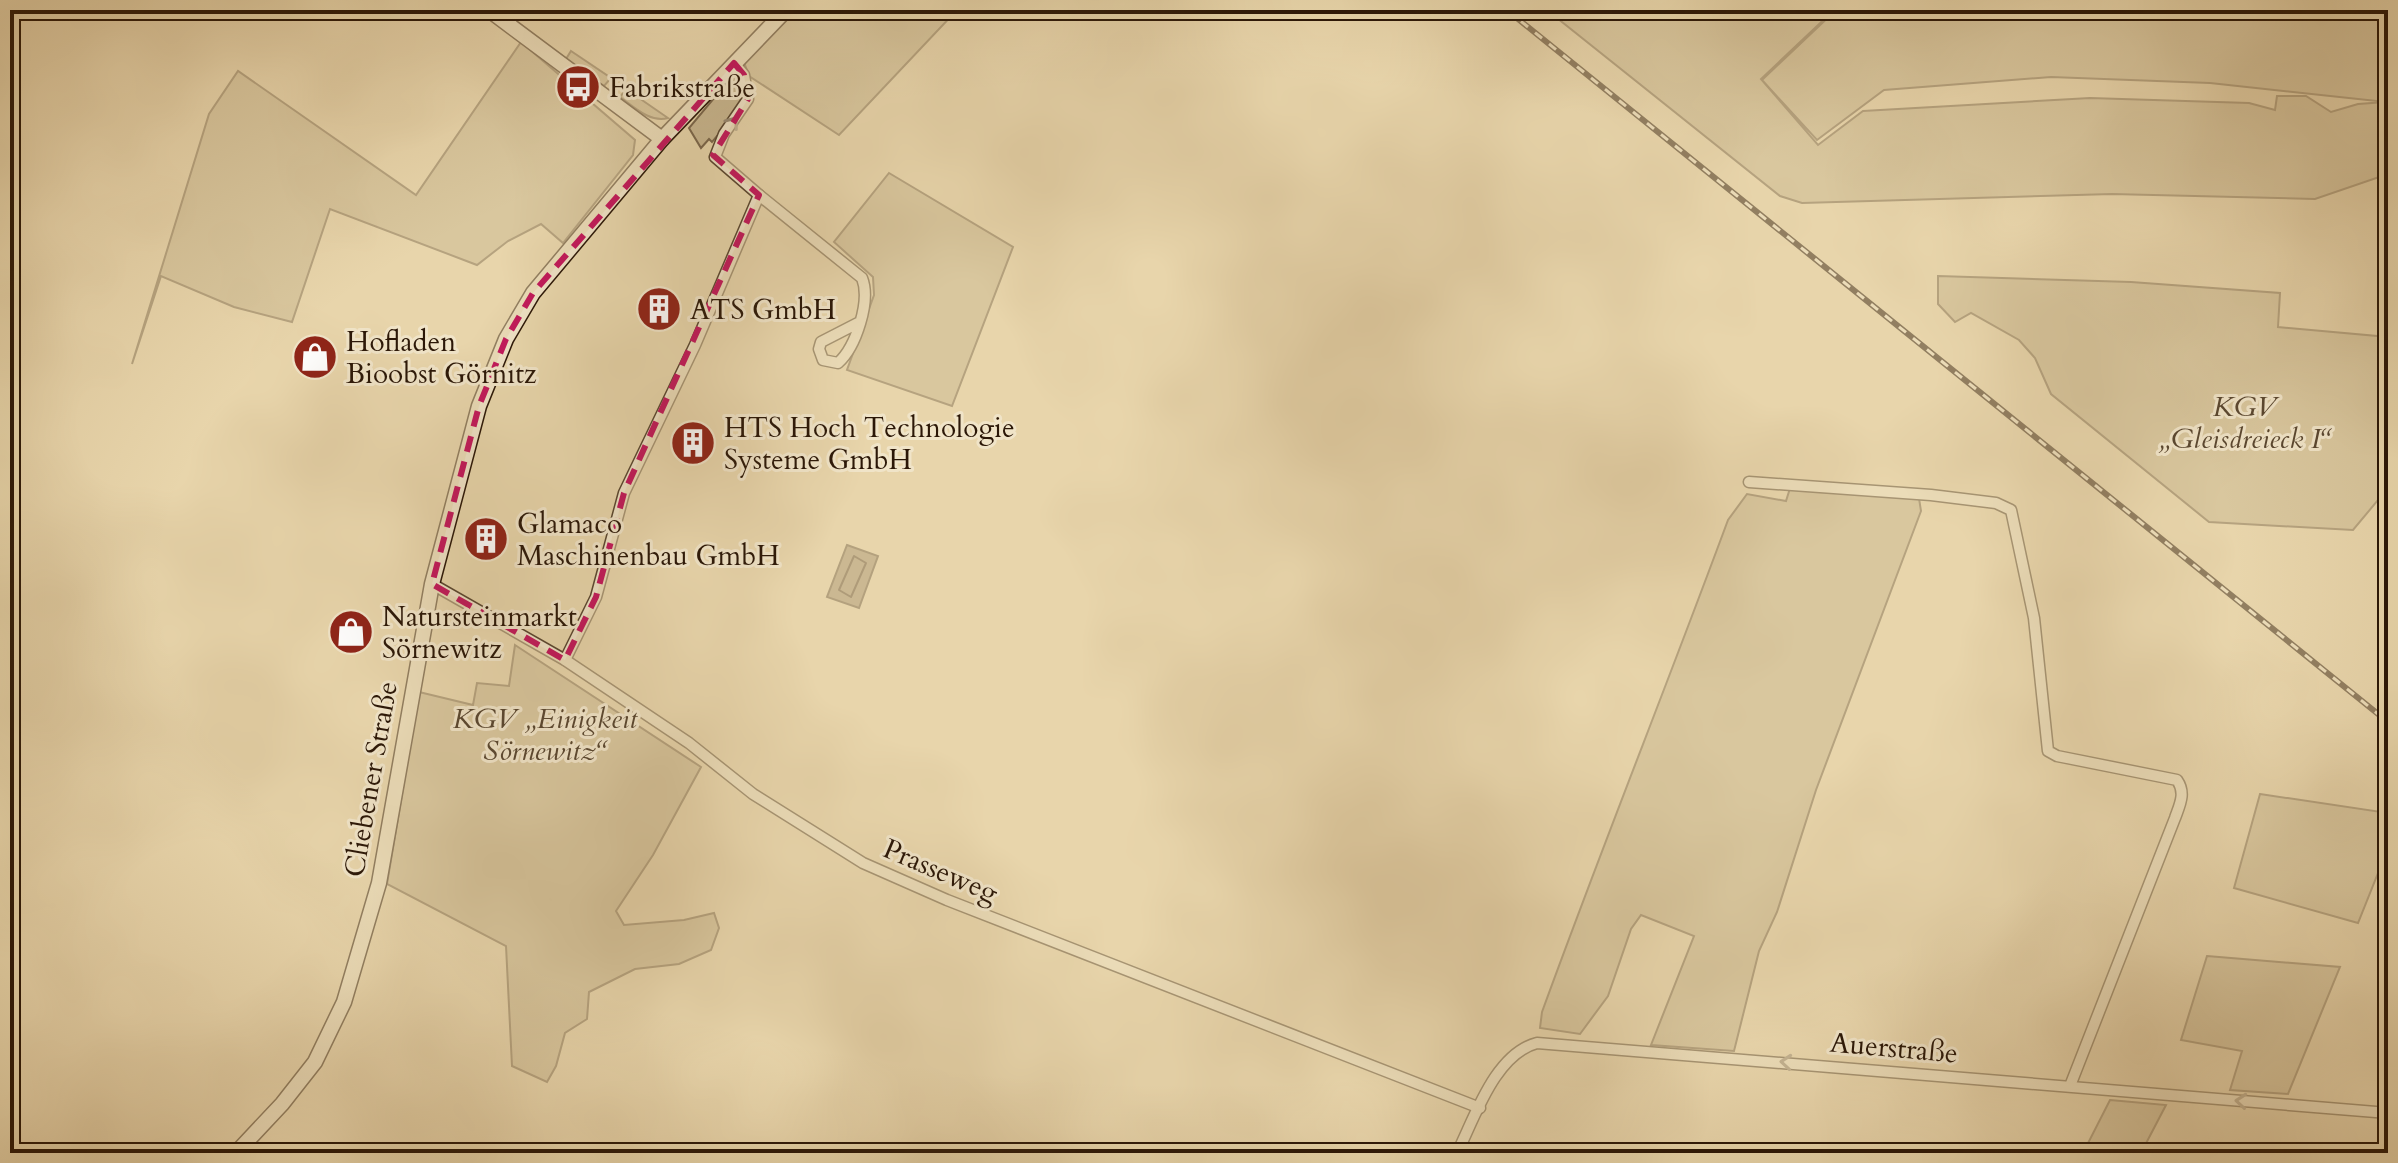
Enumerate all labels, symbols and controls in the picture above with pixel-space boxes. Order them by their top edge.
bus stop icon: Fabrikstraße [554,63,602,111]
place label: Fabrikstraße [609,69,755,107]
one-way arrow [723,116,737,131]
building icon: ATS GmbH [635,285,683,333]
place label: ATS GmbH [690,291,836,329]
place label: Hofladen Bioobst Görnitz [346,323,537,393]
shop icon: Hofladen Bioobst Görnitz [291,333,339,381]
park label: KGV „Gleisdreieck I“ [2158,388,2332,458]
place label: HTS Hoch Technologie Systeme GmbH [724,409,1015,479]
building icon: HTS Hoch Technologie Systeme GmbH [669,419,717,467]
place label: Glamaco Maschinenbau GmbH [517,505,780,575]
building icon: Glamaco Maschinenbau GmbH [462,515,510,563]
place label: Natursteinmarkt Sörnewitz [382,598,577,668]
shop icon: Natursteinmarkt Sörnewitz [327,608,375,656]
street label: Cliebener Straße [335,678,407,880]
park label: KGV „Einigkeit Sörnewitz“ [453,700,638,770]
street label: Prasseweg [877,830,1004,912]
street label: Auerstraße [1828,1023,1959,1073]
one-way arrow [1780,1054,1793,1071]
one-way arrow [2234,1093,2247,1110]

